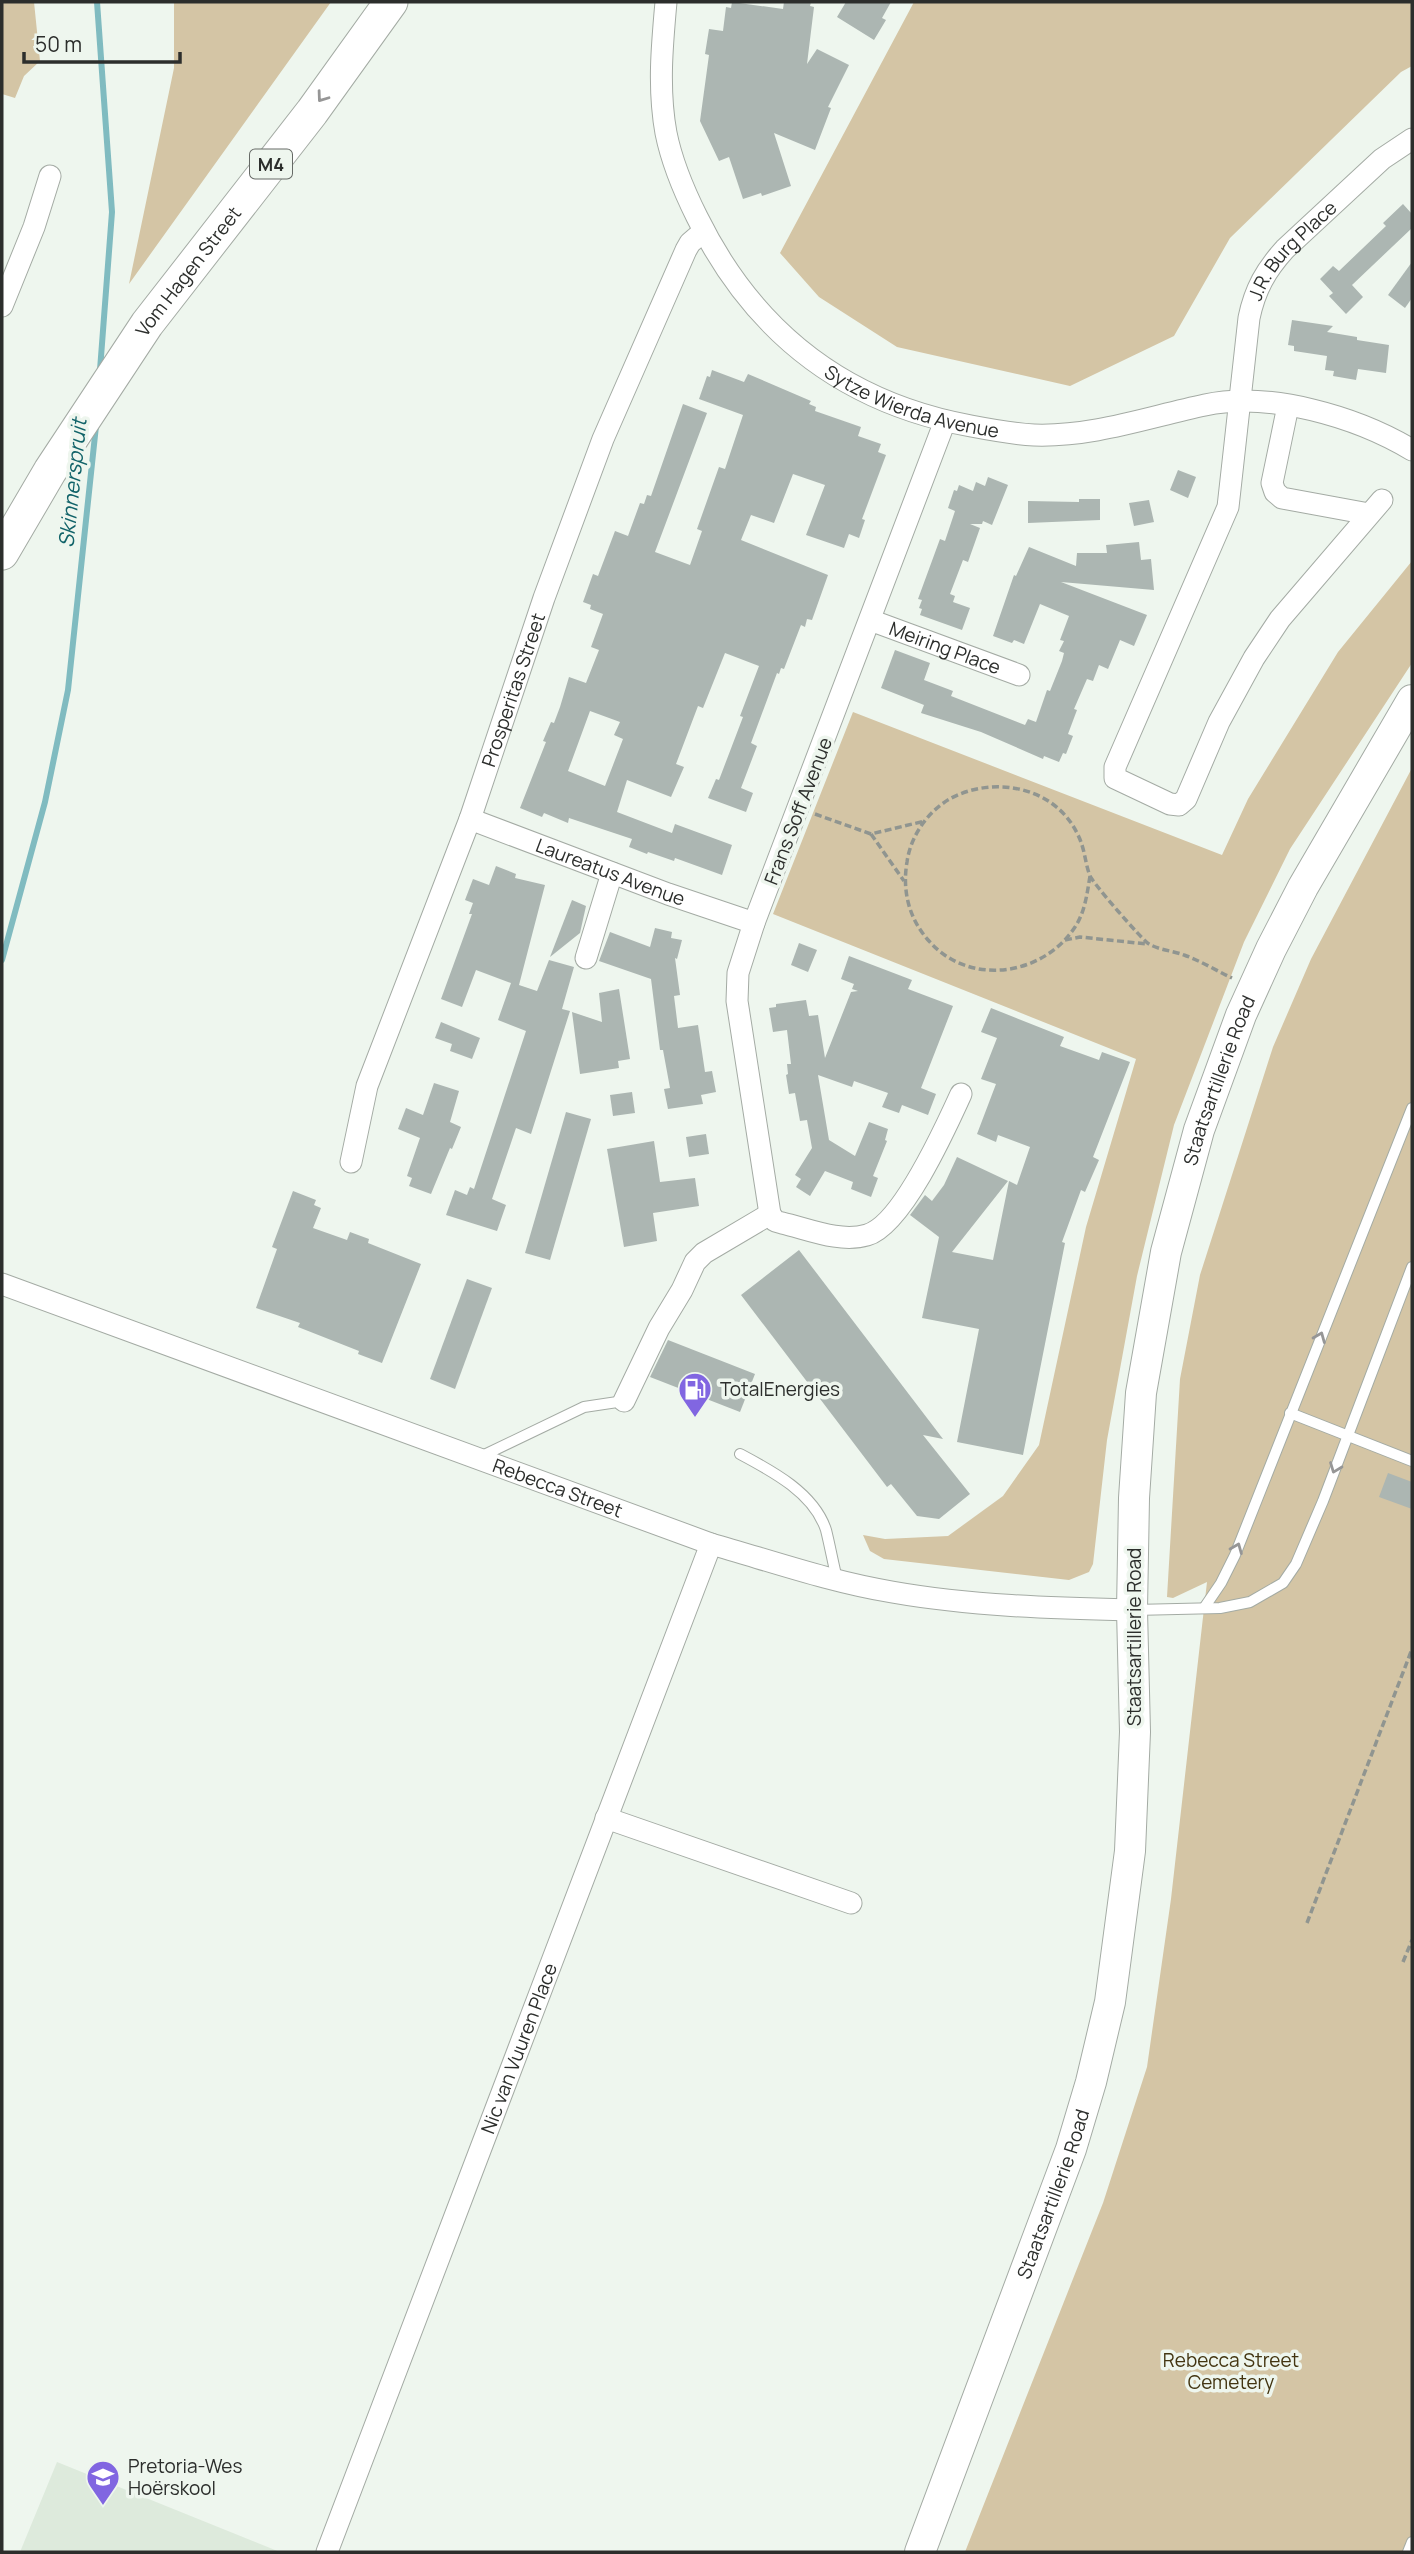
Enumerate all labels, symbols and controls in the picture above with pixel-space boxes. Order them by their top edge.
scale bar [24,21,180,65]
text: 50 m [35,30,82,58]
one-way arrow [318,89,331,102]
road number: M4 [250,149,292,178]
street label: J.R. Burg Place [1242,195,1342,304]
street label: Vom Hagen Street [129,201,247,341]
street label: Sytze Wierda Avenue [820,359,1001,444]
water label: Skinnerspruit [51,415,93,549]
street label: Prosperitas Street [475,610,551,770]
street label: Meiring Place [886,615,1004,680]
street label: Frans Soff Avenue [758,734,838,888]
street label: Laureatus Avenue [532,832,688,912]
street label: Staatsartillerie Road [1177,991,1261,1168]
one-way arrow [1312,1331,1326,1343]
fuel station icon: TotalEnergies [676,1370,714,1419]
place label: TotalEnergies [720,1376,840,1402]
street label: Rebecca Street [489,1452,626,1524]
one-way arrow [1330,1461,1344,1473]
one-way arrow [1229,1543,1243,1555]
street label: Staatsartillerie Road [1121,1548,1147,1726]
street label: Nic van Vuuren Place [475,1959,563,2137]
street label: Staatsartillerie Road [1010,2106,1095,2283]
park label: Rebecca Street Cemetery [1163,2347,1299,2395]
place label: Pretoria-Wes Hoërskool [128,2453,242,2501]
school or university icon: Pretoria-Wes Hoërskool [84,2458,122,2507]

